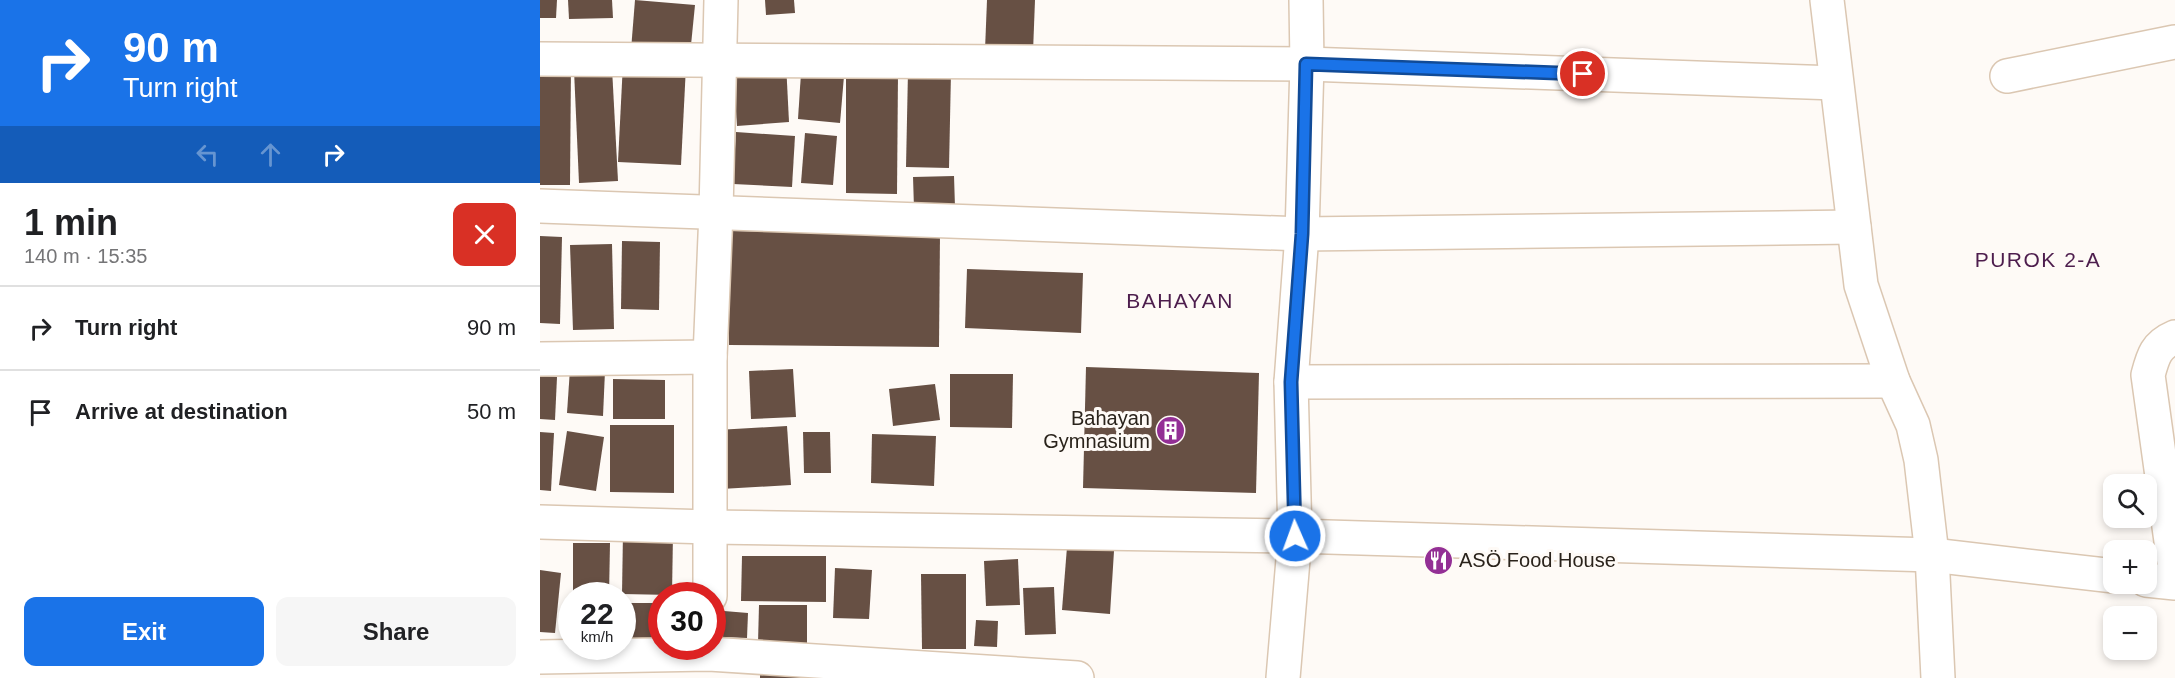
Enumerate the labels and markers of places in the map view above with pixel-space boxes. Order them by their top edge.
pin [1557,48,1608,99]
place label: Bahayan Gymnasium [1043,407,1150,452]
building icon: Bahayan Gymnasium [1155,414,1187,446]
restaurant icon: ASÖ Food House [1422,544,1454,576]
place label: ASÖ Food House [1459,549,1616,571]

